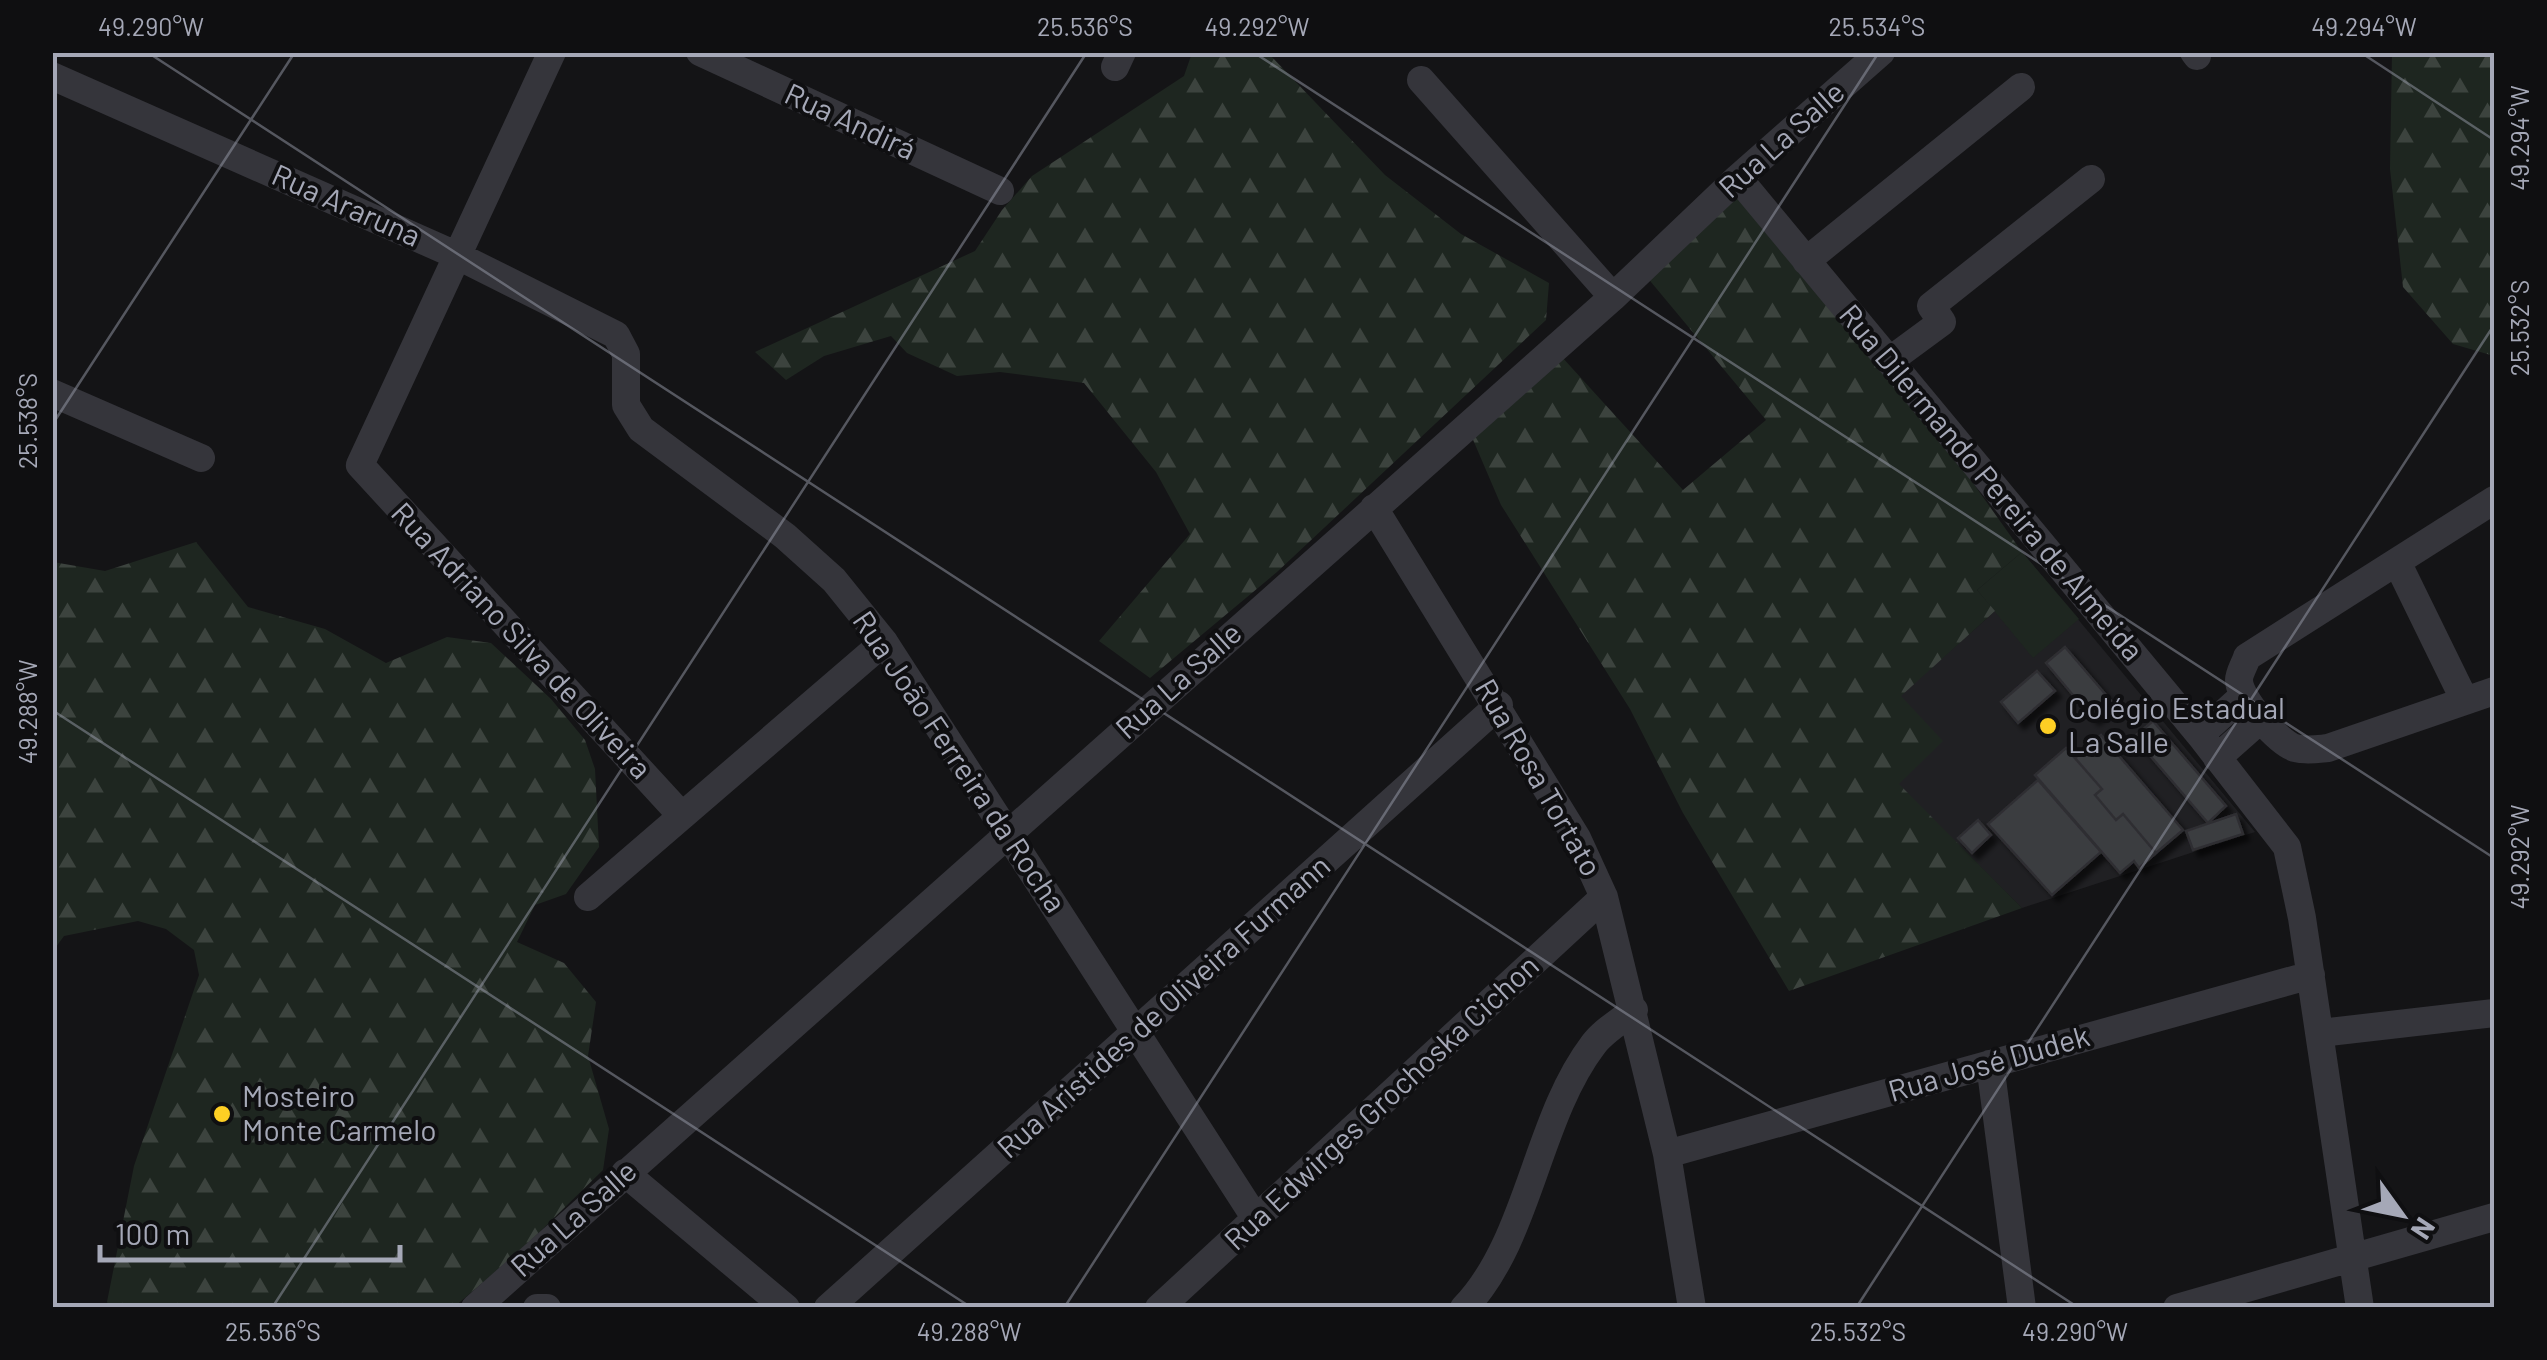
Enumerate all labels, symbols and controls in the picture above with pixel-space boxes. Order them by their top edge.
text: 49.290°W [98,11,204,41]
text: 25.536°S [1037,11,1133,41]
text: 49.292°W [1204,11,1310,41]
text: 25.534°S [1829,11,1925,41]
text: 49.294°W [2311,11,2417,41]
street label: Rua La Salle [1710,73,1851,204]
street label: Rua Andirá [780,74,922,166]
text: 49.294°W [2504,85,2534,191]
street label: Rua Araruna [267,155,427,253]
text: 25.532°S [2504,280,2534,376]
street label: Rua Dilermando Pereira de Almeida [1833,296,2152,667]
text: 25.538°S [12,373,42,469]
street label: Rua Adriano Silva de Oliveira [385,494,660,785]
street label: Rua João Ferreira da Rocha [846,603,1075,918]
street label: Rua La Salle [1107,614,1248,745]
text: 49.288°W [12,660,42,764]
street label: Rua Rosa Tortato [1469,672,1611,882]
place label: Colégio Estadual La Salle [2068,689,2285,759]
marker: Colégio Estadual La Salle [2037,715,2059,737]
text: 49.292°W [2504,804,2534,910]
street label: Rua Aristides de Oliveira Furmann [989,847,1336,1165]
street label: Rua Edwirges Grochoska Cichon [1216,946,1545,1257]
street label: Rua José Dudek [1884,1016,2093,1108]
place label: Mosteiro Monte Carmelo [242,1077,437,1147]
marker: Mosteiro Monte Carmelo [211,1103,233,1125]
street label: Rua La Salle [502,1152,643,1283]
north arrow [2352,1165,2452,1265]
scale bar [100,1200,400,1262]
text: N [2404,1212,2443,1246]
text: 100 m [115,1215,190,1251]
text: 25.536°S [225,1316,321,1346]
text: 49.288°W [917,1316,1021,1346]
text: 25.532°S [1810,1316,1906,1346]
text: 49.290°W [2022,1316,2128,1346]

